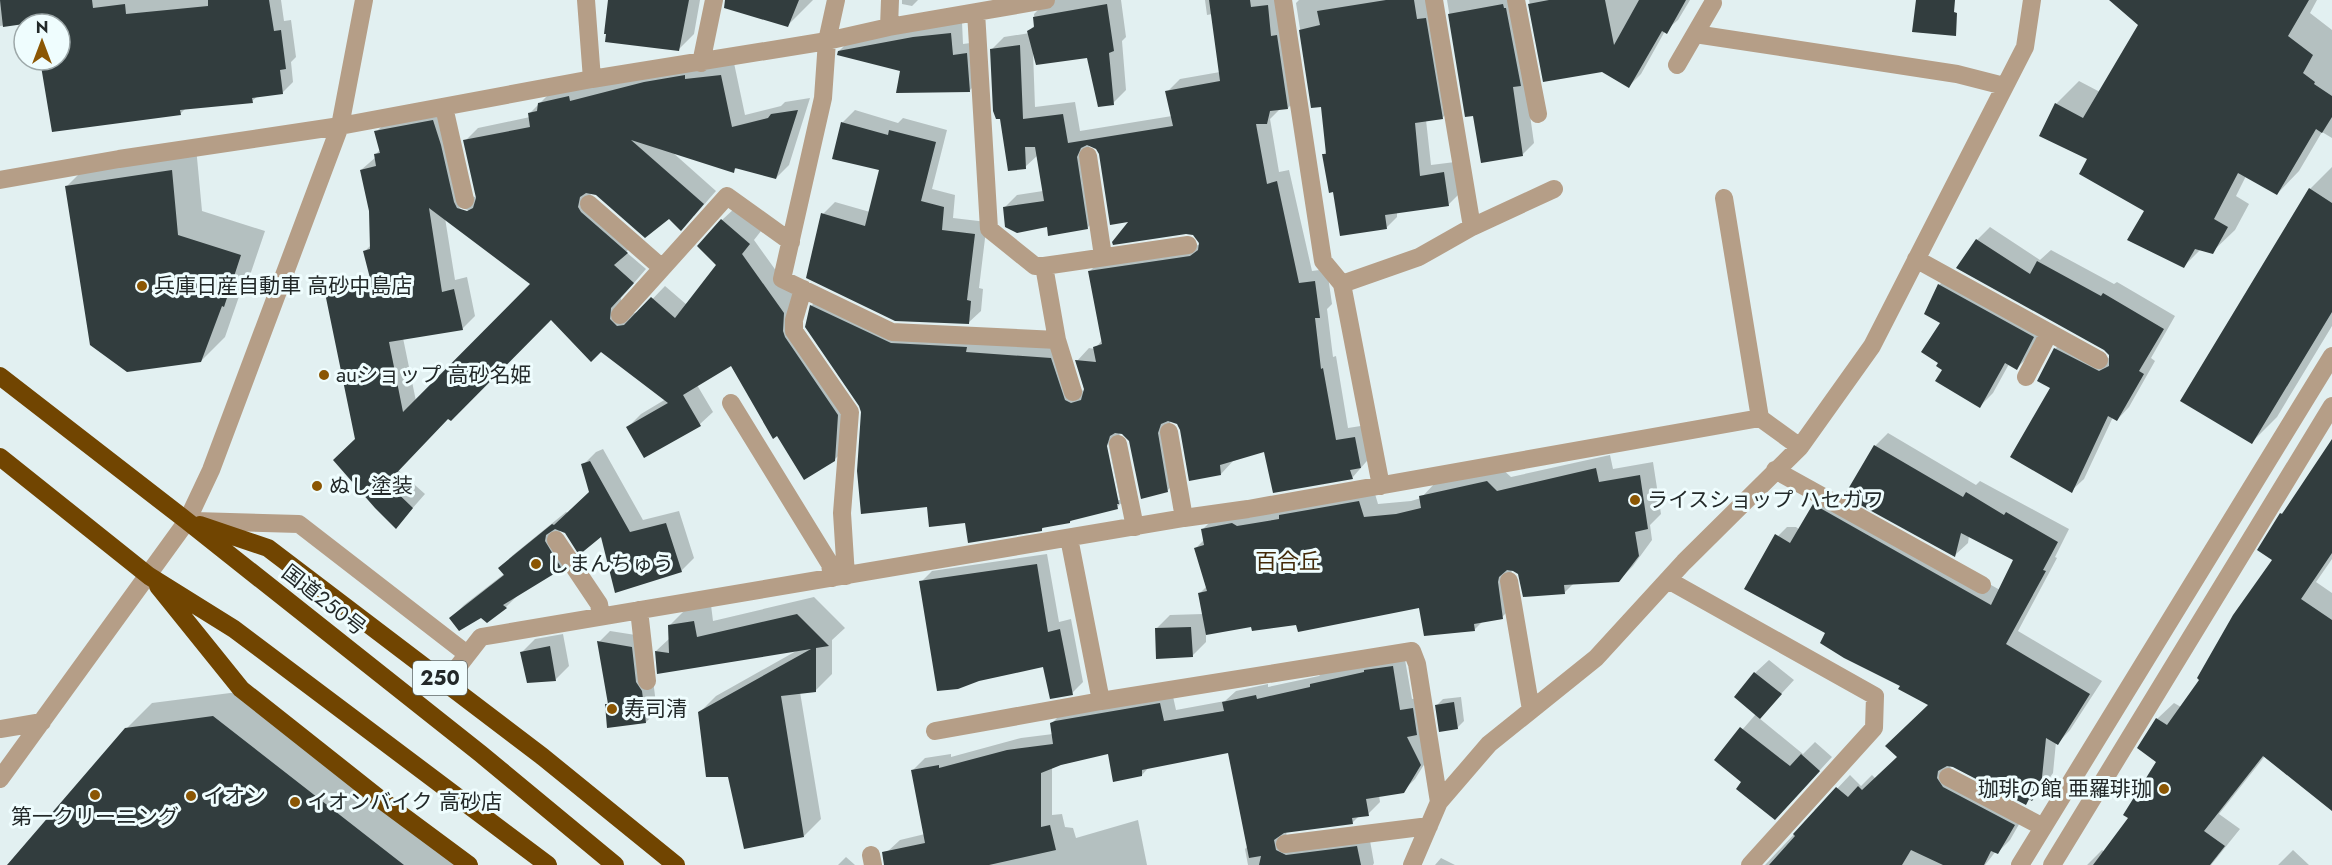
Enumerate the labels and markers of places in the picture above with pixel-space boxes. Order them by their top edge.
place label: 兵庫日産自動車 高砂中島店 [154,271,412,301]
marker: 兵庫日産自動車 高砂中島店 [135,279,149,293]
place label: auショップ 高砂名姫 [336,360,531,390]
marker: auショップ 高砂名姫 [317,368,331,382]
place label: ぬし塗装 [329,471,413,501]
marker: ぬし塗装 [310,479,324,493]
place label: ライスショップ ハセガワ [1647,485,1884,515]
marker: ライスショップ ハセガワ [1628,493,1642,507]
place label: しまんちゅう [548,549,674,579]
marker: しまんちゅう [529,557,543,571]
place label: 寿司清 [624,694,687,724]
marker: 寿司清 [605,702,619,716]
place label: 珈琲の館 亜羅琲珈 [1978,774,2152,804]
place label: イオン [203,781,266,811]
marker: 珈琲の館 亜羅琲珈 [2157,782,2171,796]
place label: イオンバイク 高砂店 [307,787,502,817]
marker: 第一クリーニング [88,788,102,802]
marker: イオン [184,789,198,803]
marker: イオンバイク 高砂店 [288,795,302,809]
place label: 第一クリーニング [11,802,179,832]

